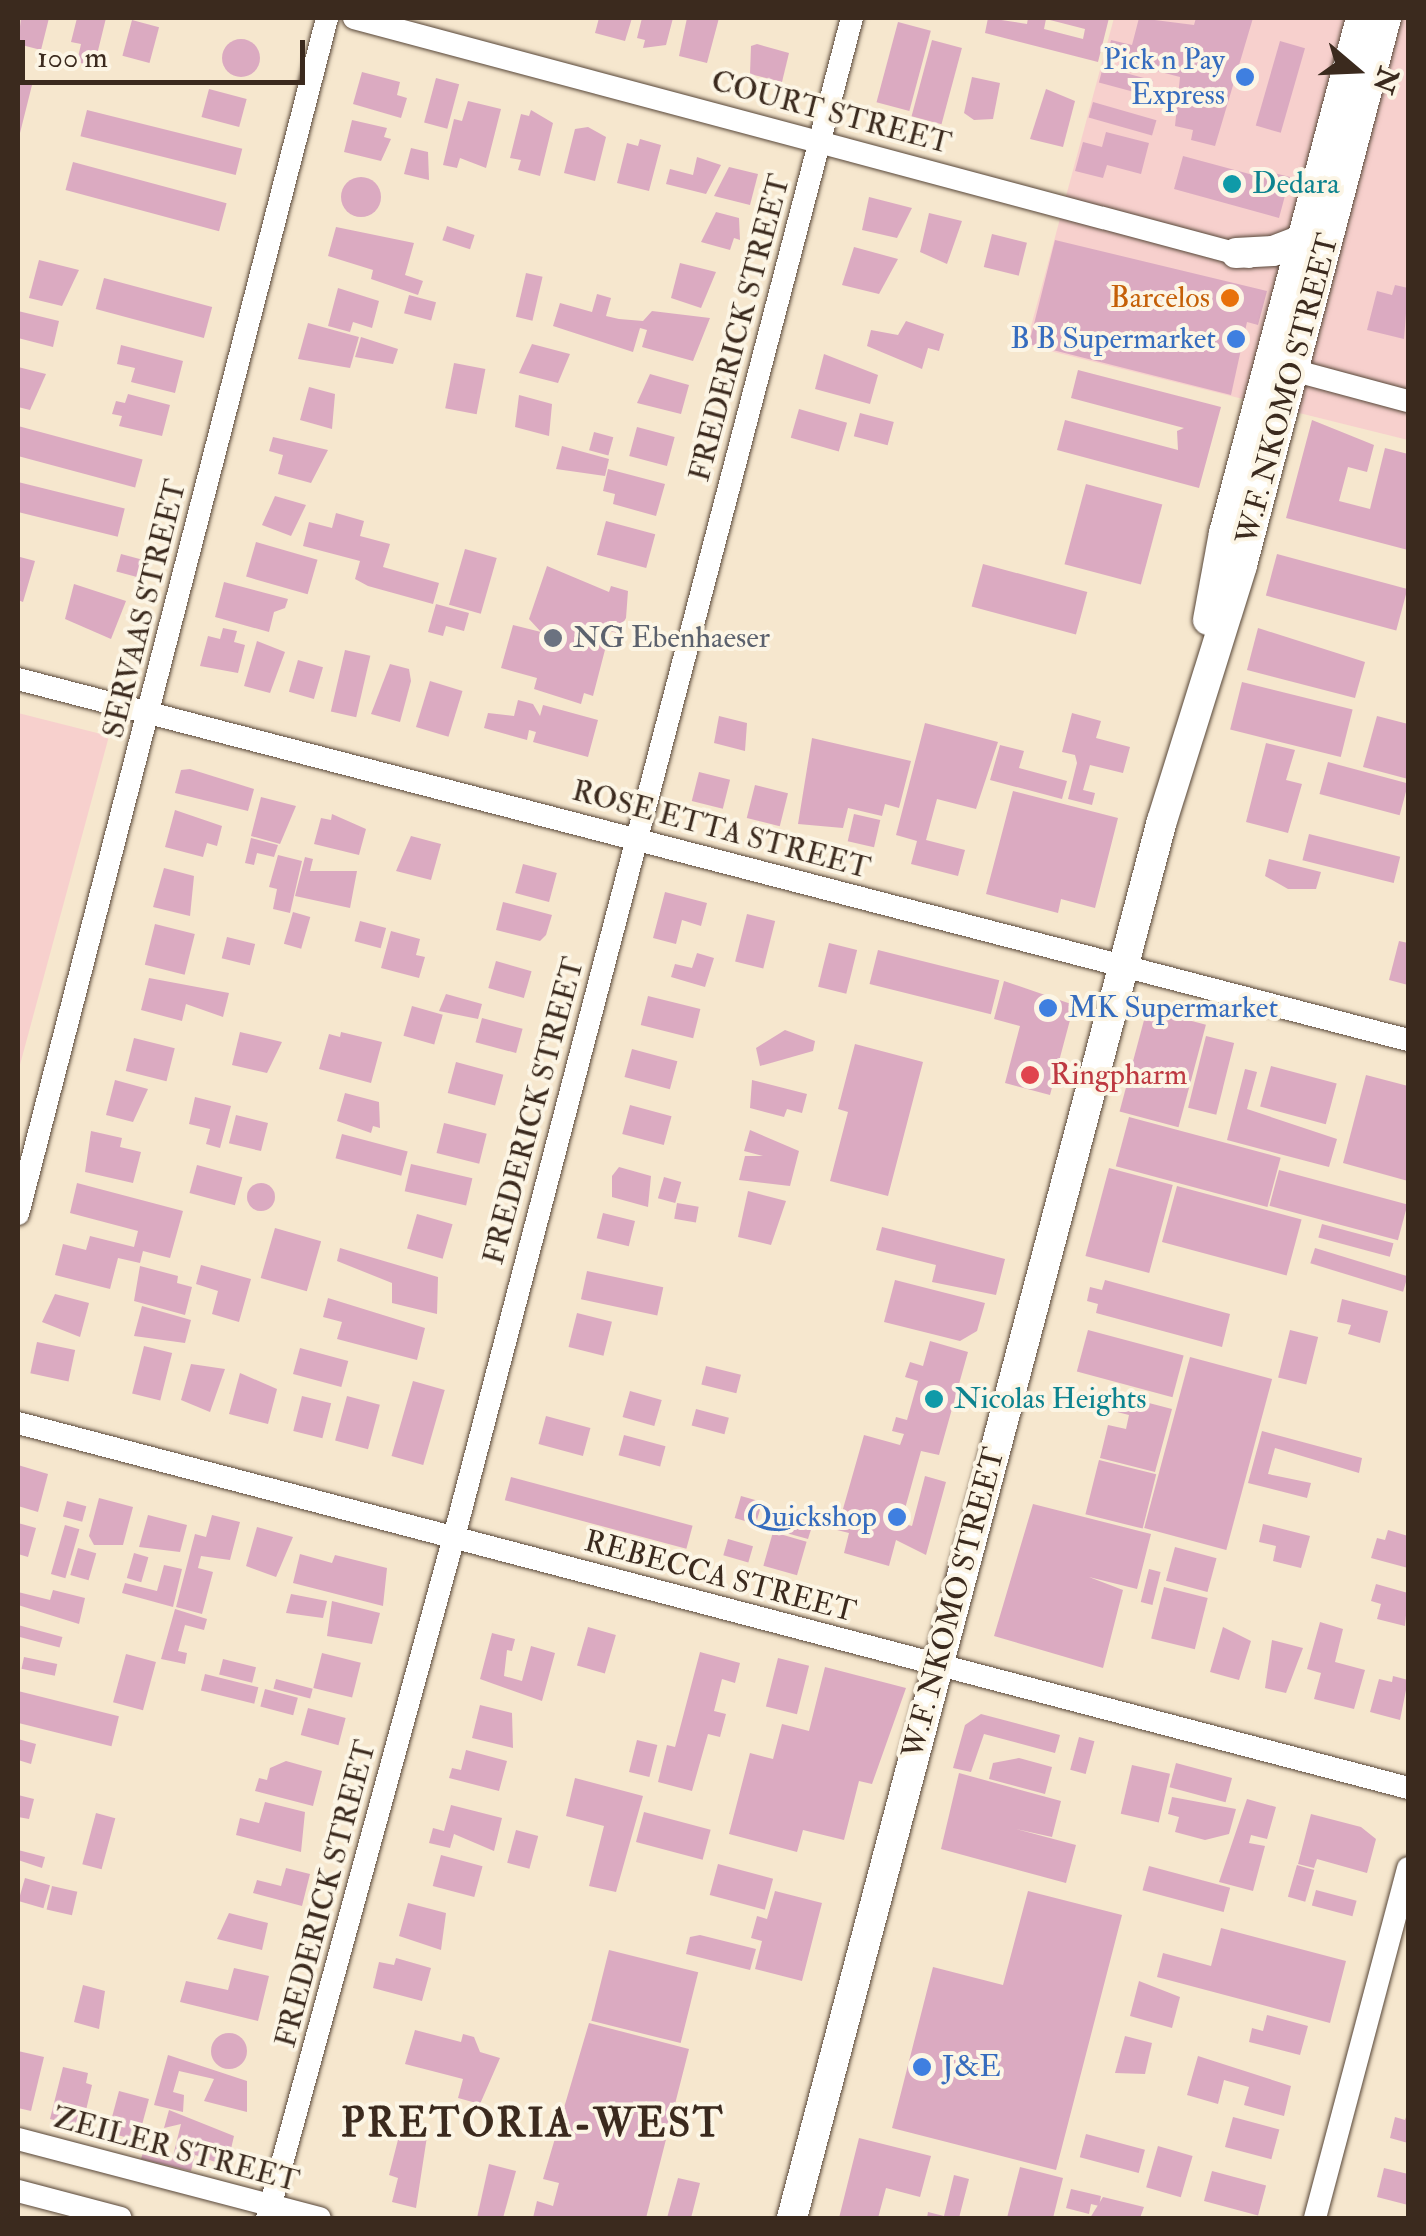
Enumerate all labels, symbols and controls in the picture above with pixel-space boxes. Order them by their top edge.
scale bar [25,20,310,82]
north arrow [1306,20,1406,120]
text: 100 m [37,39,108,76]
place label: Pick n Pay Express [1103,42,1225,112]
text: N [1364,62,1405,97]
street label: COURT STREET [707,64,955,162]
marker: Pick n Pay Express [1234,66,1256,88]
place label: Dedara [1252,166,1340,202]
street label: FREDERICK STREET [682,171,798,485]
marker: Dedara [1221,173,1243,195]
street label: W.F. NKOMO STREET [1229,230,1347,548]
place label: Barcelos [1110,280,1210,316]
marker: Barcelos [1219,287,1241,309]
place label: B B Supermarket [1010,321,1216,357]
marker: B B Supermarket [1225,328,1247,350]
street label: SERVAAS STREET [95,476,195,742]
place label: NG Ebenhaeser [573,620,770,656]
marker: NG Ebenhaeser [542,627,564,649]
street label: ROSE ETTA STREET [568,773,874,887]
street label: FREDERICK STREET [476,954,592,1268]
place label: MK Supermarket [1068,990,1278,1026]
marker: MK Supermarket [1037,997,1059,1019]
place label: Ringpharm [1050,1057,1187,1093]
marker: Ringpharm [1019,1064,1041,1086]
place label: Nicolas Heights [954,1381,1147,1417]
marker: Nicolas Heights [923,1388,945,1410]
street label: W.F. NKOMO STREET [895,1444,1013,1762]
place label: Quickshop [747,1499,877,1535]
marker: Quickshop [886,1506,908,1528]
street label: REBECCA STREET [580,1523,860,1631]
street label: FREDERICK STREET [268,1737,384,2051]
place label: J&E [942,2049,1001,2085]
marker: J&E [911,2056,933,2078]
street label: ZEILER STREET [49,2100,303,2200]
district label: PRETORIA-WEST [341,2100,725,2148]

